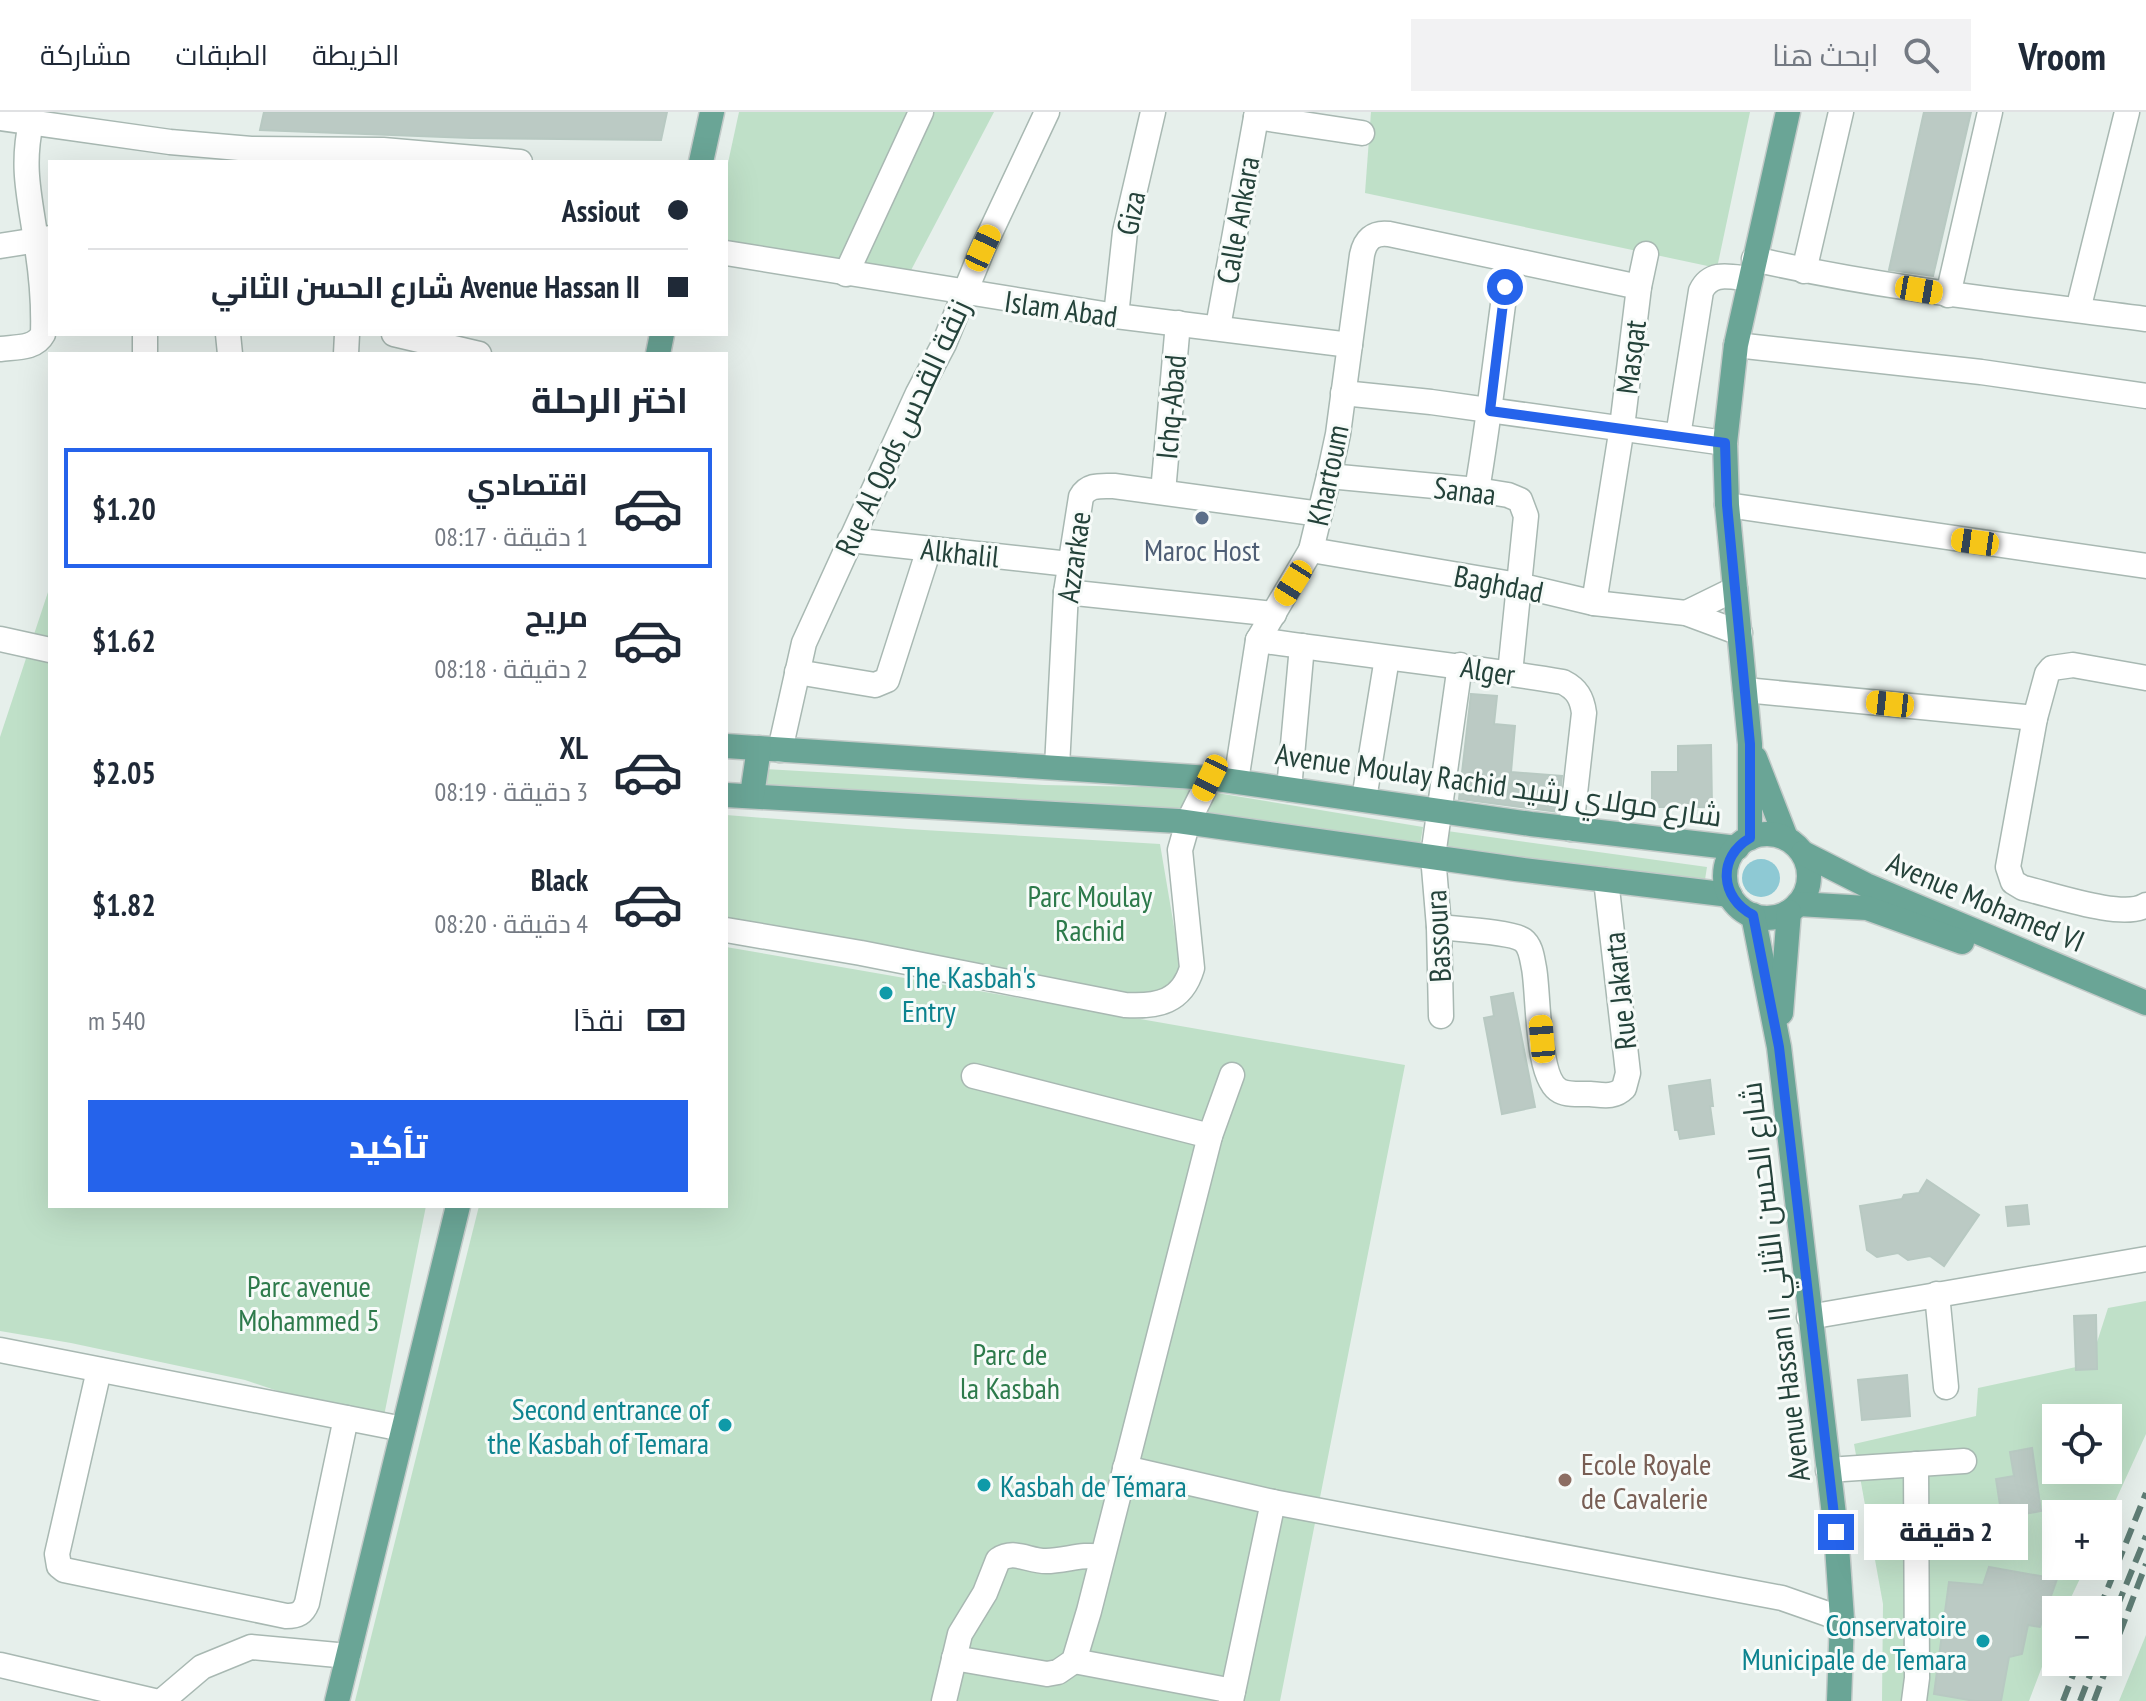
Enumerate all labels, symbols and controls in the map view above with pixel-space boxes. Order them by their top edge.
search box [1411,19,1971,91]
text: Vroom [2019,31,2106,80]
icon: search [1899,33,1943,77]
text: ابحث هنا [1772,35,1879,74]
text: مشاركة [40,36,131,73]
text: الطبقات [175,36,268,73]
text: الخريطة [312,36,399,73]
street label: Calle Ankara [1207,153,1267,287]
street label: Giza [1107,188,1153,238]
text: Assiout [562,191,640,230]
car [962,221,1004,275]
text: Avenue Hassan II شارع الحسن الثاني [211,267,640,306]
route start [1487,269,1523,305]
car [1893,274,1945,306]
street label: Islam Abad [1002,281,1120,335]
street label: Rue Al Qods زنقة القدس [825,293,979,561]
street label: Masqat [1606,317,1654,396]
street label: Ichq-Abad [1146,353,1194,461]
text: اختر الرحلة [531,376,688,423]
street label: Khartoum [1297,421,1357,529]
text: اقتصادي [467,464,588,503]
street label: Sanaa [1432,467,1498,513]
icon: car [612,472,684,544]
text: $1.20 [92,489,156,528]
street label: Azzarkae [1047,509,1099,605]
marker: Maroc Host [1193,509,1211,527]
text: 1 دقيقة · 08:17 [434,520,588,553]
car [1950,527,2000,557]
street label: Alkhalil [919,529,1001,575]
place label: Maroc Host [1144,530,1261,569]
street label: Baghdad [1451,555,1547,611]
car [1270,556,1316,610]
text: مريح [525,596,588,635]
icon: car [612,604,684,676]
text: $1.62 [92,621,156,660]
street label: Alger [1458,646,1519,694]
text: 2 دقيقة · 08:18 [434,652,588,685]
car [1865,690,1915,718]
text: XL [559,728,588,767]
street label: Avenue Moulay Rachid شارع مولاي رشيد [1273,733,1725,840]
icon: car [612,736,684,808]
car [1189,751,1231,805]
text: $2.05 [92,753,156,792]
text: 3 دقيقة · 08:19 [434,775,588,808]
street label: Avenue Mohamed VI [1881,842,2091,960]
text: Black [531,860,588,899]
icon: car [612,868,684,940]
park label: Parc Moulay Rachid [1028,876,1153,949]
text: $1.82 [92,885,156,924]
street label: Bassoura [1415,889,1459,983]
text: 4 دقيقة · 08:20 [434,907,588,940]
street label: Rue Jakarta [1593,930,1645,1052]
place label: The Kasbah's Entry [902,957,1036,1030]
marker: The Kasbah's Entry [877,984,895,1002]
icon: cash [644,998,688,1042]
text: نقدًا [573,1000,624,1039]
text: 540 m [88,1004,146,1037]
car [1528,1014,1556,1064]
street label: Avenue Hassan II شارع الحسن الثاني [1730,1079,1823,1484]
button: تأكيد [88,1100,688,1192]
park label: Parc avenue Mohammed 5 [238,1266,380,1339]
park label: Parc de la Kasbah [960,1334,1060,1407]
place label: Second entrance of the Kasbah of Temara [488,1389,710,1462]
map controls [2042,1404,2122,1676]
button: locate [2042,1404,2122,1484]
marker: Second entrance of the Kasbah of Temara [716,1416,734,1434]
place label: Ecole Royale de Cavalerie [1581,1444,1711,1517]
place label: Kasbah de Témara [1000,1466,1187,1505]
marker: Ecole Royale de Cavalerie [1556,1471,1574,1489]
marker: Kasbah de Témara [975,1476,993,1494]
button: + [2042,1500,2122,1580]
callout: 2 دقيقة [1864,1504,2028,1560]
route end [1818,1514,1854,1550]
text: 2 دقيقة [1899,1515,1993,1548]
button: − [2042,1596,2122,1676]
place label: Conservatoire Municipale de Temara [1742,1605,1967,1678]
marker: Conservatoire Municipale de Temara [1974,1632,1992,1650]

